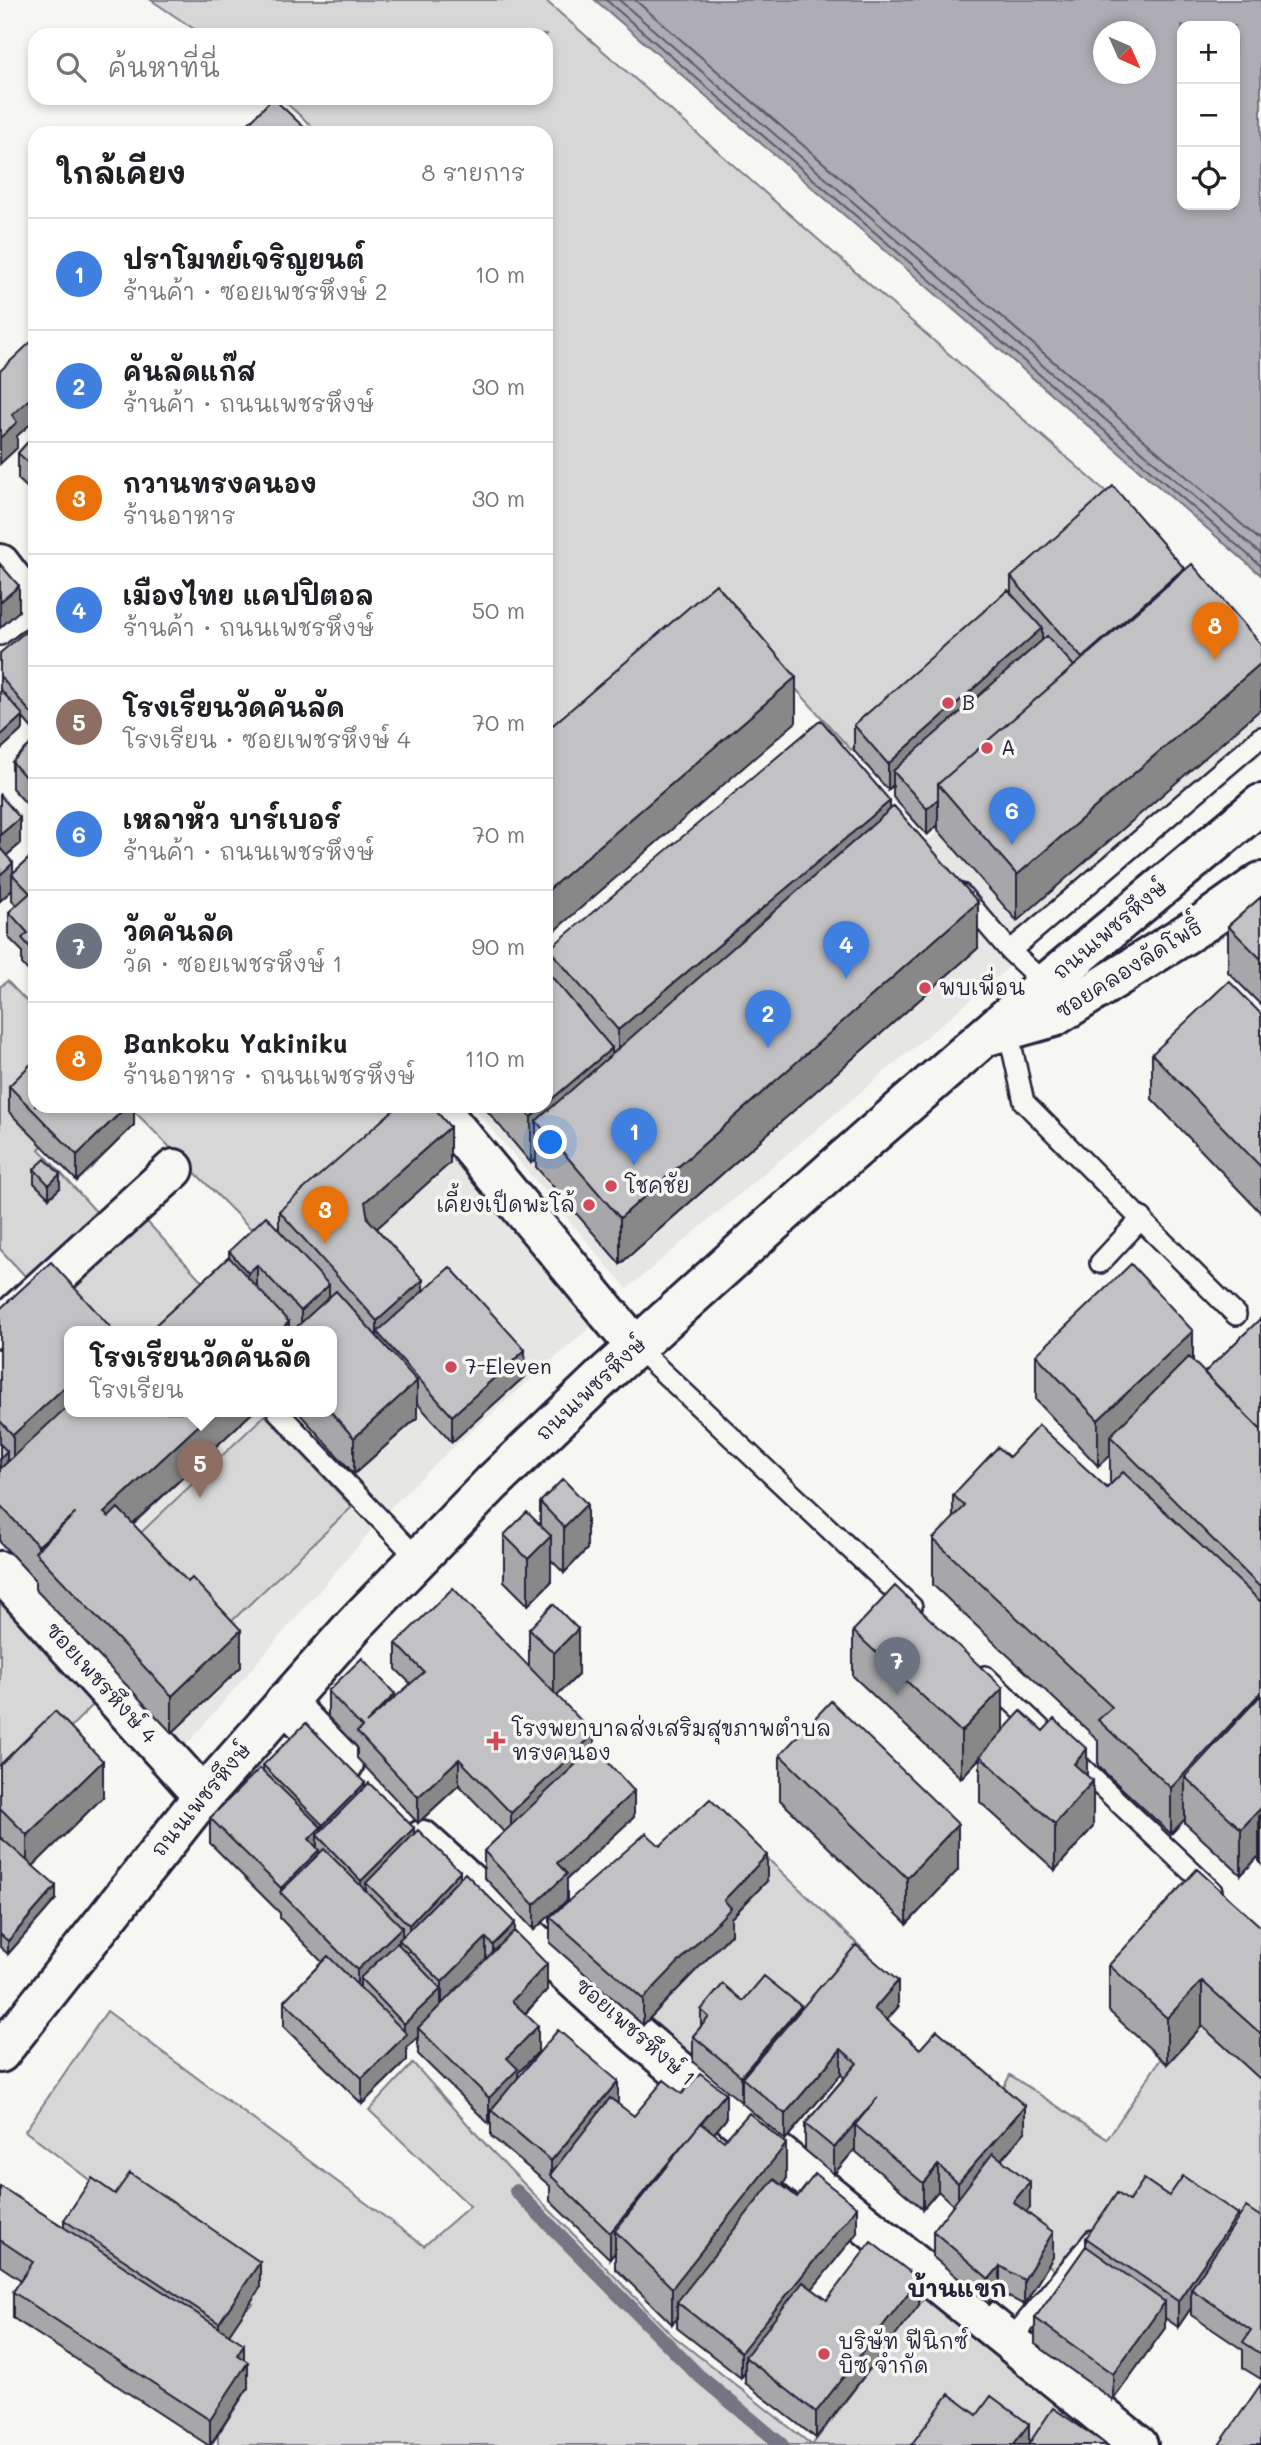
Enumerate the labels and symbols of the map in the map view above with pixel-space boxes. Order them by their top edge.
north arrow [1093,21,1156,84]
pin: 8 [1192,602,1238,660]
place label: B [962,688,975,715]
marker: B [940,695,956,711]
place label: A [1001,733,1016,760]
marker: A [979,740,995,756]
pin: 6 [989,787,1035,845]
street label: ถนนเพชรหึงษ์ [1046,873,1172,985]
street label: ซอยคลองลัดโพธิ์ [1046,906,1207,1024]
pin: 4 [823,921,869,979]
place label: พบเพื่อน [939,966,1026,1000]
marker: พบเพื่อน [917,980,933,996]
pin: 2 [745,990,791,1048]
pin: 1 [611,1108,657,1166]
your location [533,1125,567,1159]
place label: โชคชัย [624,1171,689,1198]
marker: โชคชัย [603,1178,619,1194]
place label: เคี้ยงเป็ดพะโล้ [437,1183,575,1217]
pin: 3 [302,1186,348,1244]
marker: เคี้ยงเป็ดพะโล้ [581,1197,597,1213]
street label: ถนนเพชรหึงษ์ [529,1330,651,1446]
place label: 7-Eleven [465,1352,552,1379]
marker: 7-Eleven [443,1359,459,1375]
pin: 5 [177,1440,223,1498]
street label: ซอยเพชรหึงษ์ 4 [41,1616,164,1749]
pin: 7 [874,1637,920,1695]
place label: โรงพยาบาลส่งเสริมสุขภาพตำบล ทรงคนอง [511,1714,831,1765]
marker: โรงพยาบาลส่งเสริมสุขภาพตำบล ทรงคนอง [486,1731,506,1751]
street label: ถนนเพชรหึงษ์ [144,1736,256,1862]
street label: ซอยเพชรหึงษ์ 1 [570,1971,702,2091]
district label: บ้านแขก [907,2272,1007,2303]
place label: บริษัท ฟีนิกซ์ บิซ จำกัด [838,2326,969,2378]
marker: บริษัท ฟีนิกซ์ บิซ จำกัด [816,2346,832,2362]

